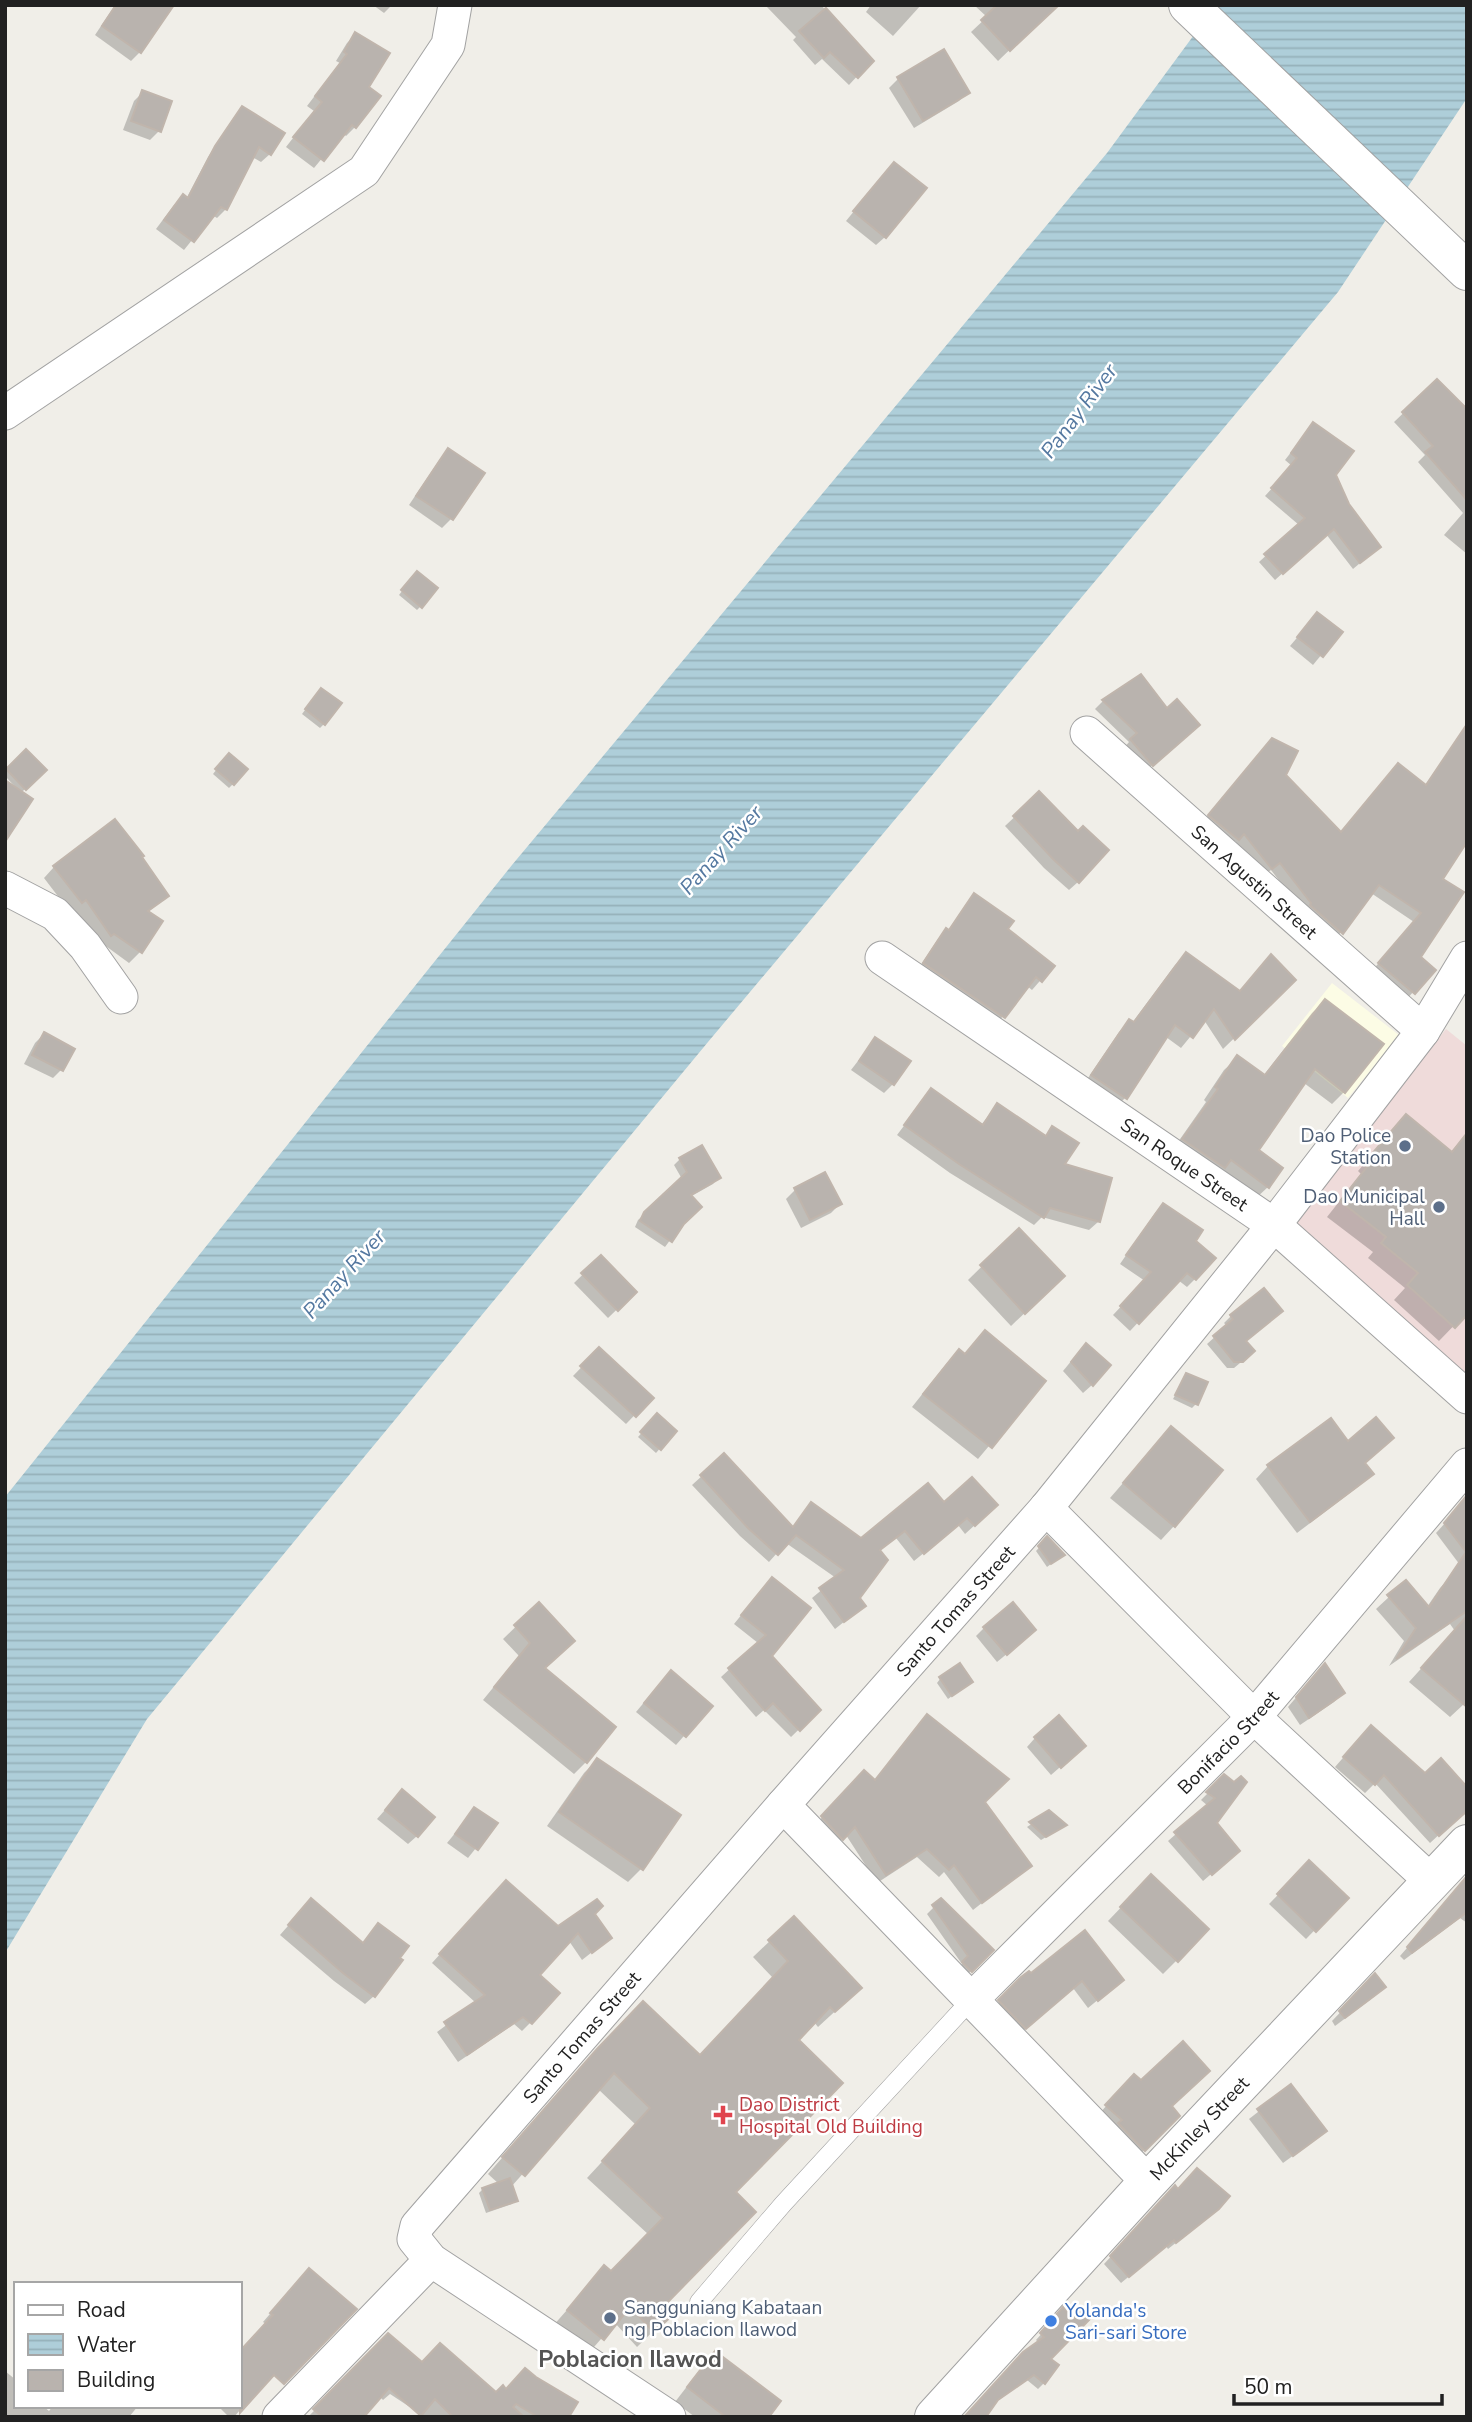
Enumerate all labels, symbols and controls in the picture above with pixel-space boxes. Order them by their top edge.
water label: Panay River [1034,358,1124,464]
water label: Panay River [673,799,769,901]
street label: San Agustin Street [1185,819,1323,946]
street label: San Roque Street [1115,1112,1253,1218]
place label: Dao Police Station [1300,1123,1391,1171]
marker: Dao Police Station [1397,1138,1413,1154]
place label: Dao Municipal Hall [1303,1184,1425,1232]
marker: Dao Municipal Hall [1431,1199,1447,1215]
water label: Panay River [296,1223,392,1325]
street label: Santo Tomas Street [891,1540,1021,1683]
street label: Bonifacio Street [1172,1685,1285,1800]
street label: Santo Tomas Street [517,1966,647,2109]
street label: McKinley Street [1144,2071,1255,2186]
place label: Dao District Hospital Old Building [739,2092,923,2140]
marker: Dao District Hospital Old Building [713,2105,733,2125]
legend [14,2282,242,2408]
place label: Sangguniang Kabataan ng Poblacion Ilawod [624,2295,822,2343]
text: Road [77,2296,126,2324]
place label: Yolanda's Sari-sari Store [1064,2298,1187,2346]
marker: Sangguniang Kabataan ng Poblacion Ilawod [602,2310,618,2326]
marker: Yolanda's Sari-sari Store [1043,2313,1059,2329]
text: Water [77,2331,136,2359]
district label: Poblacion Ilawod [538,2344,722,2375]
scale bar [1234,2362,1442,2406]
text: Building [77,2366,155,2394]
text: 50 m [1244,2373,1293,2401]

